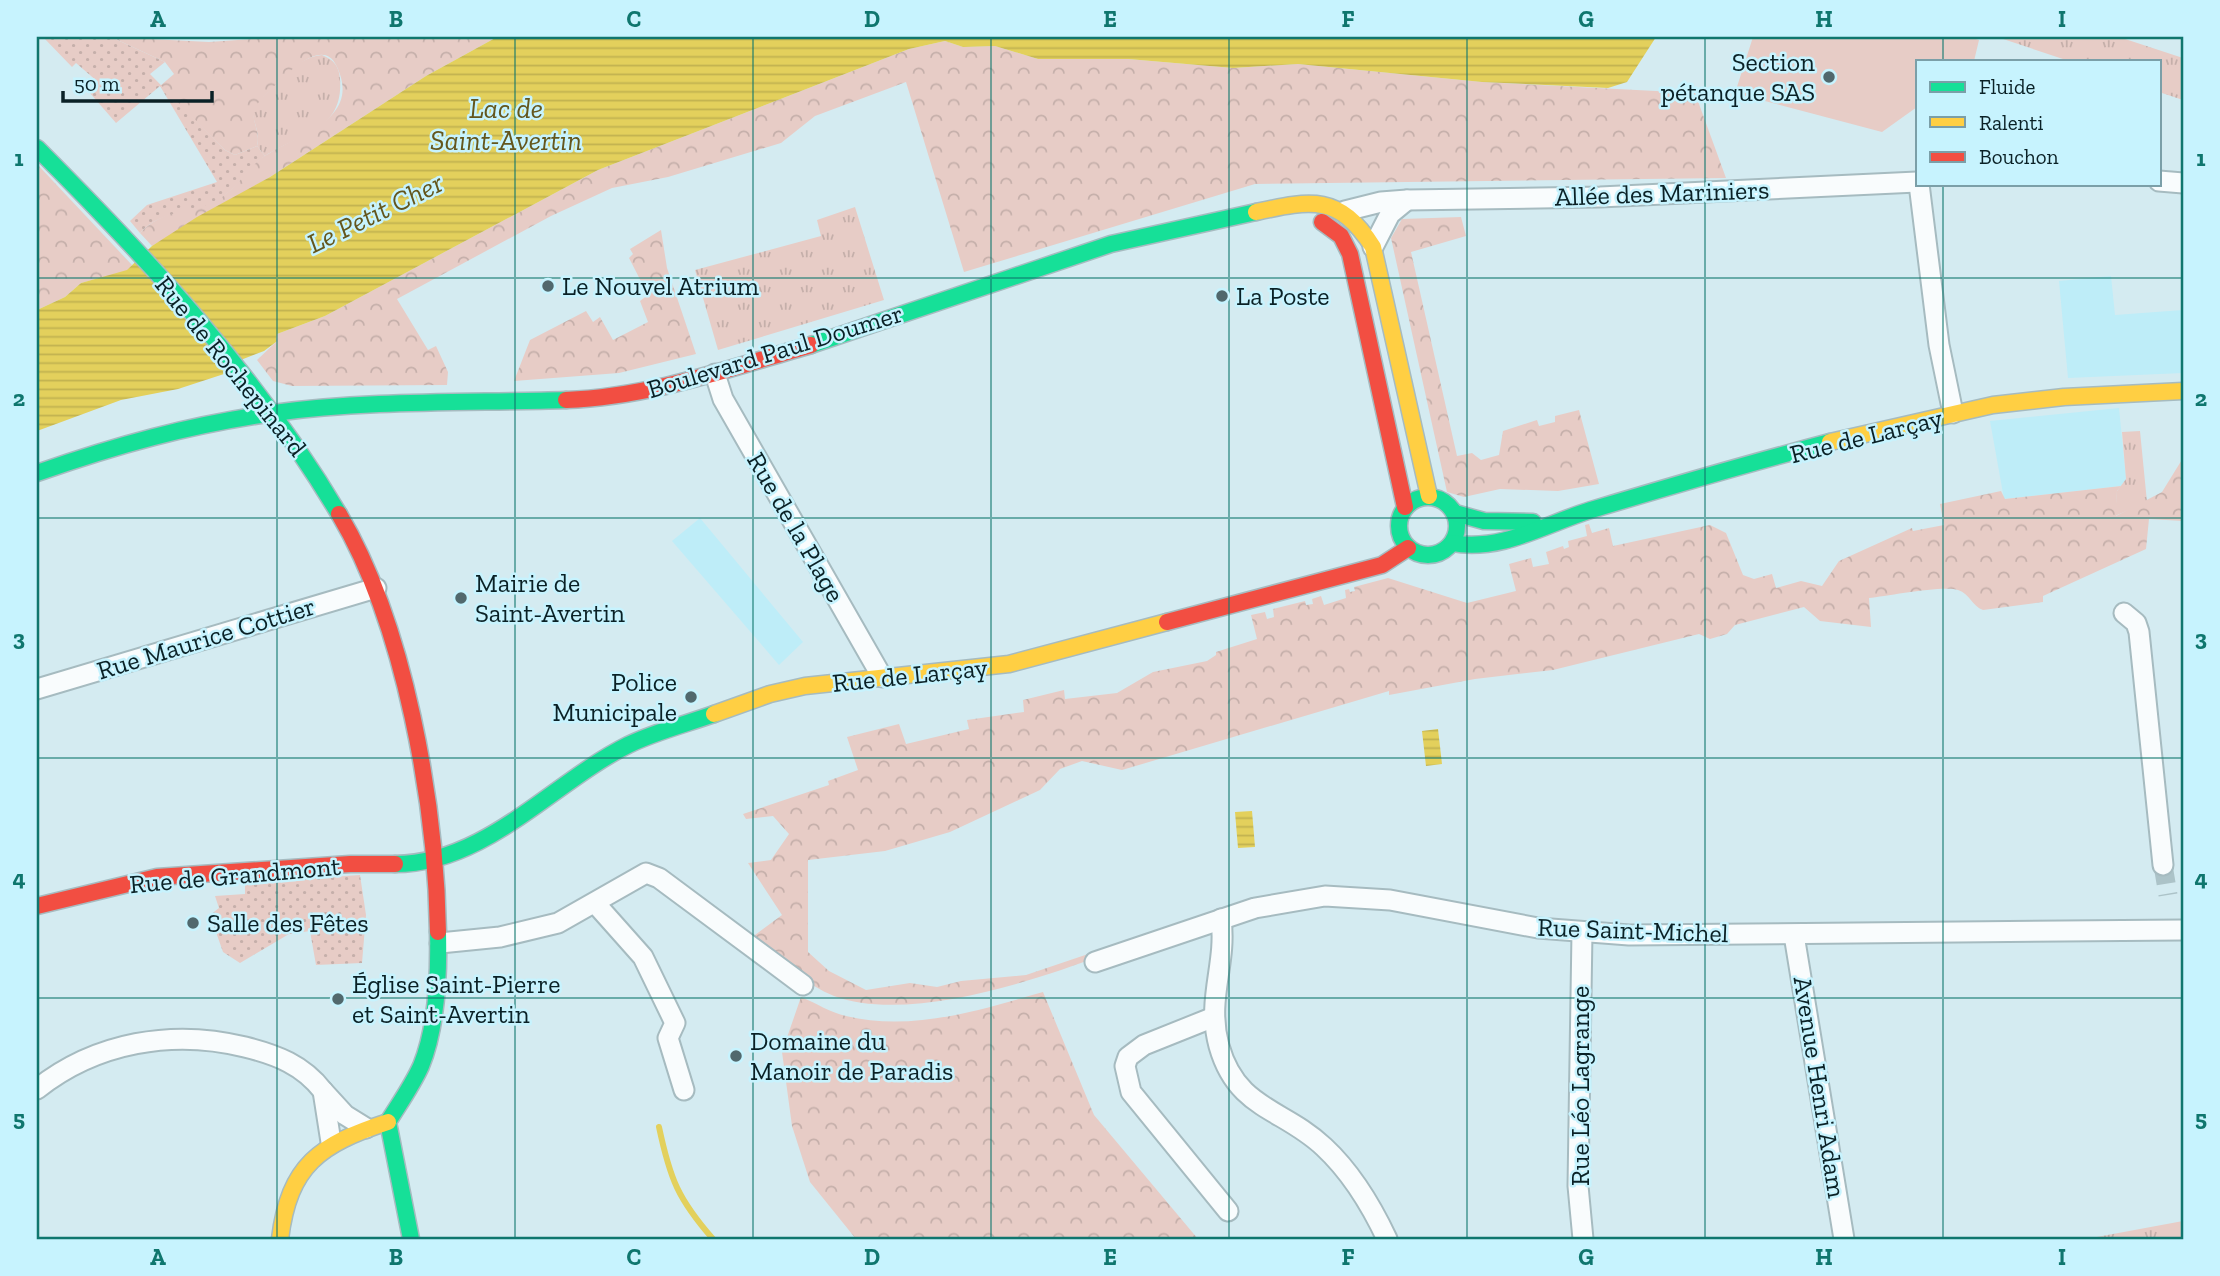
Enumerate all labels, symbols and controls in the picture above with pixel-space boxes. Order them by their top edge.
text: A [150,5,166,33]
text: B [389,5,403,33]
text: C [627,5,641,33]
text: D [864,5,880,33]
text: E [1103,5,1117,33]
text: F [1341,5,1355,33]
text: G [1578,5,1594,33]
text: H [1815,5,1833,33]
text: I [2058,5,2066,33]
place label: Section pétanque SAS [1661,46,1815,108]
scale bar [63,60,212,104]
legend [1916,60,2160,186]
marker: Section pétanque SAS [1821,69,1837,85]
text: 50 m [74,71,120,96]
text: Fluide [1979,74,2035,99]
water label: Lac de Saint-Avertin [430,92,582,157]
text: Ralenti [1979,110,2043,135]
text: 1 [14,144,24,172]
text: Bouchon [1979,144,2059,169]
text: 1 [2196,144,2206,172]
water label: Le Petit Cher [302,166,449,260]
street label: Allée des Mariniers [1554,173,1770,213]
street label: Rue de Rochepinard [148,269,314,463]
place label: Le Nouvel Atrium [562,270,760,302]
marker: Le Nouvel Atrium [540,278,556,294]
place label: La Poste [1236,280,1330,312]
marker: La Poste [1214,288,1230,304]
street label: Boulevard Paul Doumer [643,297,907,405]
text: 2 [13,384,25,412]
text: 2 [2195,384,2207,412]
street label: Rue de Larçay [1786,401,1946,470]
street label: Rue de la Plage [740,447,852,607]
place label: Mairie de Saint-Avertin [475,567,625,629]
street label: Rue Maurice Cottier [93,590,319,686]
marker: Mairie de Saint-Avertin [453,590,469,606]
text: 3 [13,624,25,652]
text: 3 [2195,624,2207,652]
street label: Rue de Larçay [831,651,990,699]
place label: Police Municipale [553,666,677,728]
marker: Police Municipale [683,689,699,705]
street label: Rue de Grandmont [128,850,342,900]
text: 4 [12,864,26,892]
text: 4 [2194,864,2208,892]
place label: Salle des Fêtes [207,907,369,939]
street label: Rue Saint-Michel [1537,911,1729,949]
marker: Salle des Fêtes [185,915,201,931]
place label: Église Saint-Pierre et Saint-Avertin [352,968,560,1030]
street label: Avenue Henri Adam [1787,974,1853,1200]
street label: Rue Léo Lagrange [1564,986,1596,1186]
marker: Église Saint-Pierre et Saint-Avertin [330,991,346,1007]
place label: Domaine du Manoir de Paradis [750,1025,953,1087]
marker: Domaine du Manoir de Paradis [728,1048,744,1064]
text: 5 [13,1104,25,1132]
text: 5 [2195,1104,2207,1132]
text: A [150,1243,166,1271]
text: B [389,1243,403,1271]
text: C [627,1243,641,1271]
text: D [864,1243,880,1271]
text: E [1103,1243,1117,1271]
text: F [1341,1243,1355,1271]
text: G [1578,1243,1594,1271]
text: H [1815,1243,1833,1271]
text: I [2058,1243,2066,1271]

